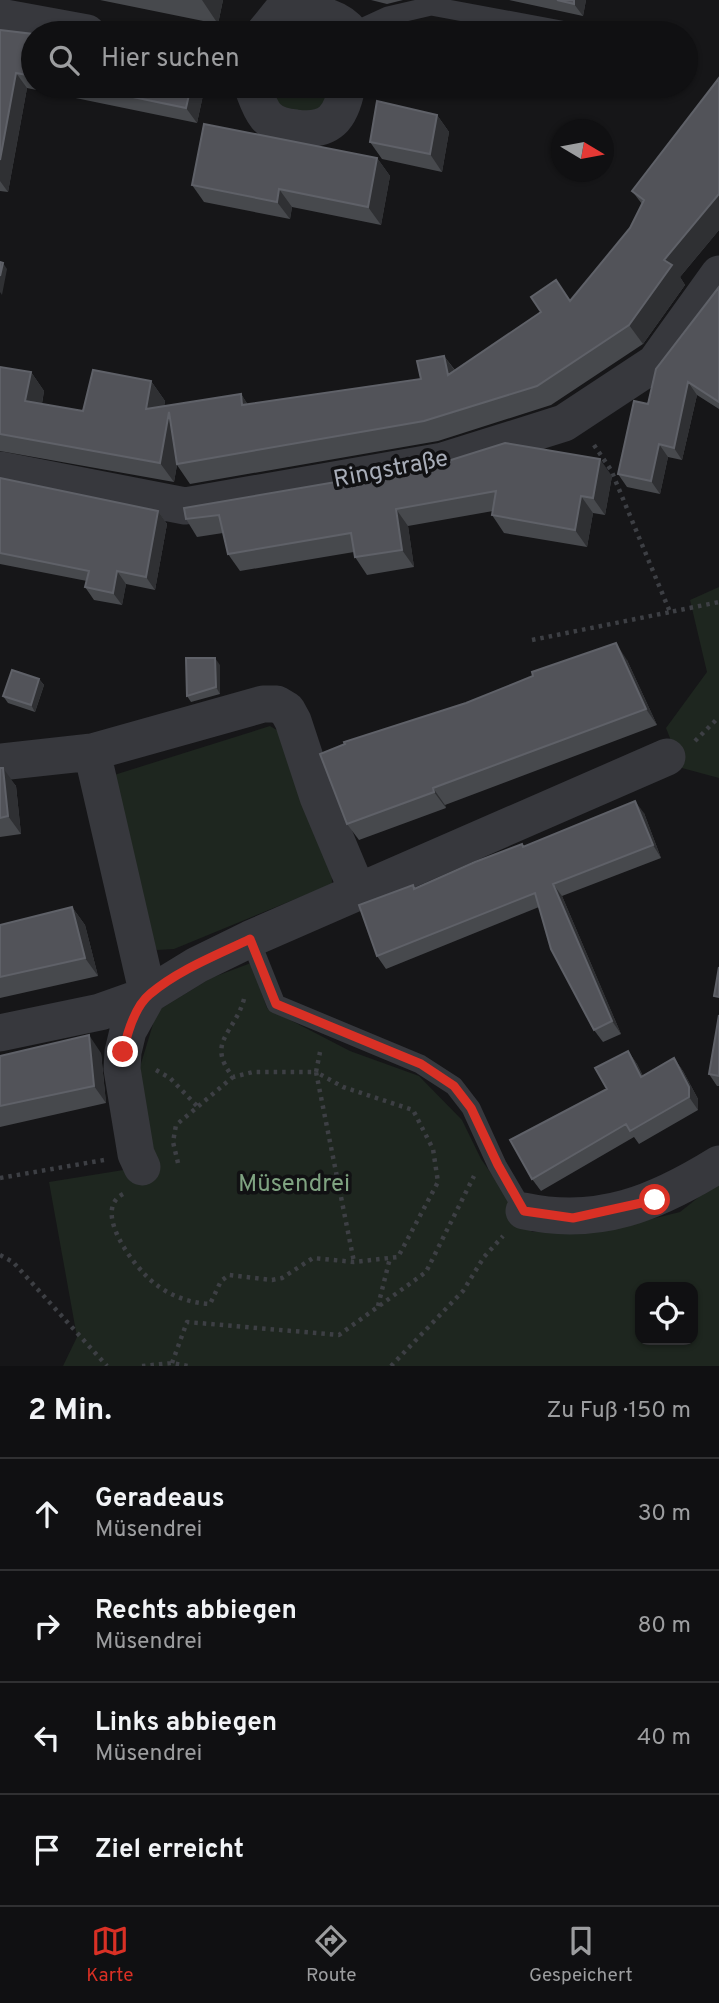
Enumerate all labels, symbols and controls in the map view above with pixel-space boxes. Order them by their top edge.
search box [21,21,698,98]
icon: search [45,41,83,79]
text: Hier suchen [101,43,240,76]
north arrow [551,119,614,182]
street label: Ringstraße [331,444,451,496]
route end [107,1036,138,1067]
park label: Müsendrei [238,1170,350,1200]
route start [639,1184,670,1215]
map controls [635,1282,698,1345]
button: locate [635,1282,698,1345]
text: 2 Min. [28,1393,112,1430]
text: Zu Fuß · 150 m [547,1397,691,1426]
text: Geradeaus [95,1483,224,1516]
icon: ahead [28,1495,66,1533]
text: 30 m [638,1500,691,1529]
text: Müsendrei [95,1516,202,1545]
text: Rechts abbiegen [95,1595,297,1628]
icon: right [28,1607,66,1645]
text: 80 m [638,1612,691,1641]
text: Müsendrei [95,1628,202,1657]
text: Links abbiegen [95,1707,277,1740]
icon: left [28,1719,66,1757]
text: 40 m [637,1724,691,1753]
text: Müsendrei [95,1740,202,1769]
icon: arrive [28,1831,66,1869]
text: Ziel erreicht [95,1834,244,1867]
tab: Karte [86,1922,134,1988]
tab: Route [306,1922,357,1988]
tab: Gespeichert [529,1922,633,1988]

